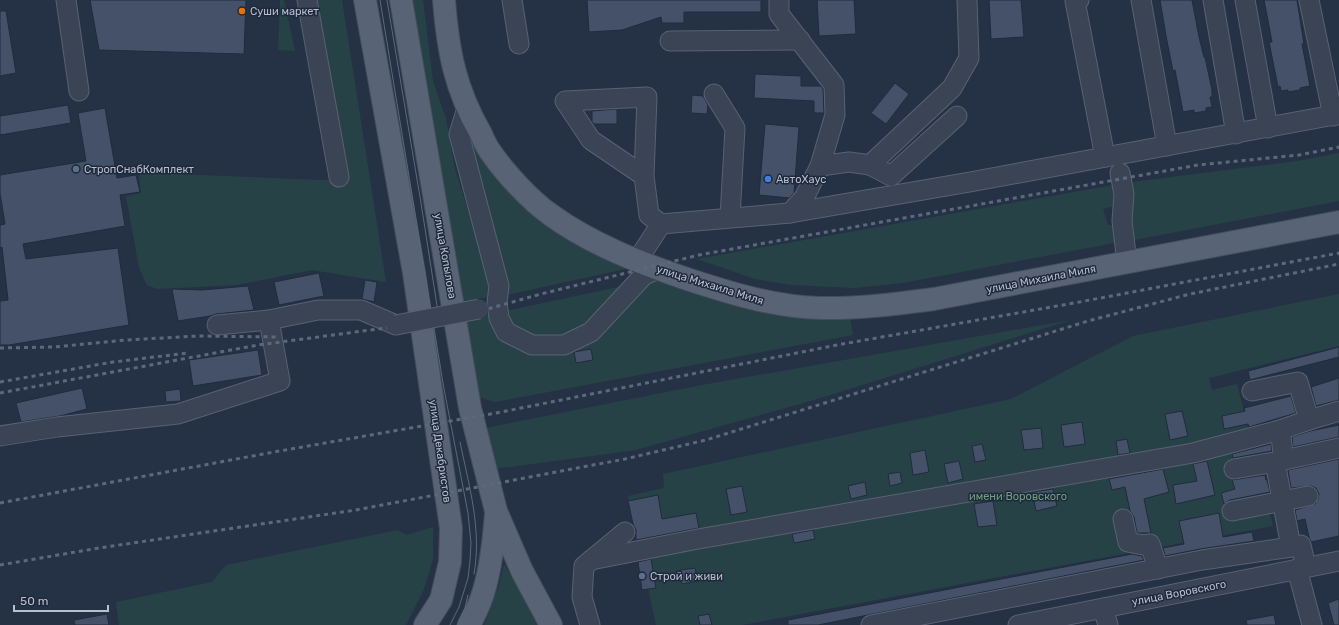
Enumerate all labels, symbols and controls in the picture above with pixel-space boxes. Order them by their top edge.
place label: Суши маркет [250,5,319,18]
marker: Суши маркет [237,6,247,16]
place label: СтропСнабКомплект [84,163,194,176]
marker: СтропСнабКомплект [71,164,81,174]
place label: АвтоХаус [776,173,826,186]
marker: АвтоХаус [763,174,773,184]
street label: улица Копылова [431,212,459,300]
street label: улица Михаила Миля [655,262,765,308]
street label: улица Михаила Миля [985,262,1097,296]
street label: улица Декабристов [426,399,454,503]
park label: имени Воровского [969,490,1067,503]
place label: Строй и живи [650,570,723,583]
marker: Строй и живи [637,571,647,581]
street label: улица Воровского [1131,577,1227,609]
scale bar [14,587,108,613]
text: 50 m [20,594,48,608]

